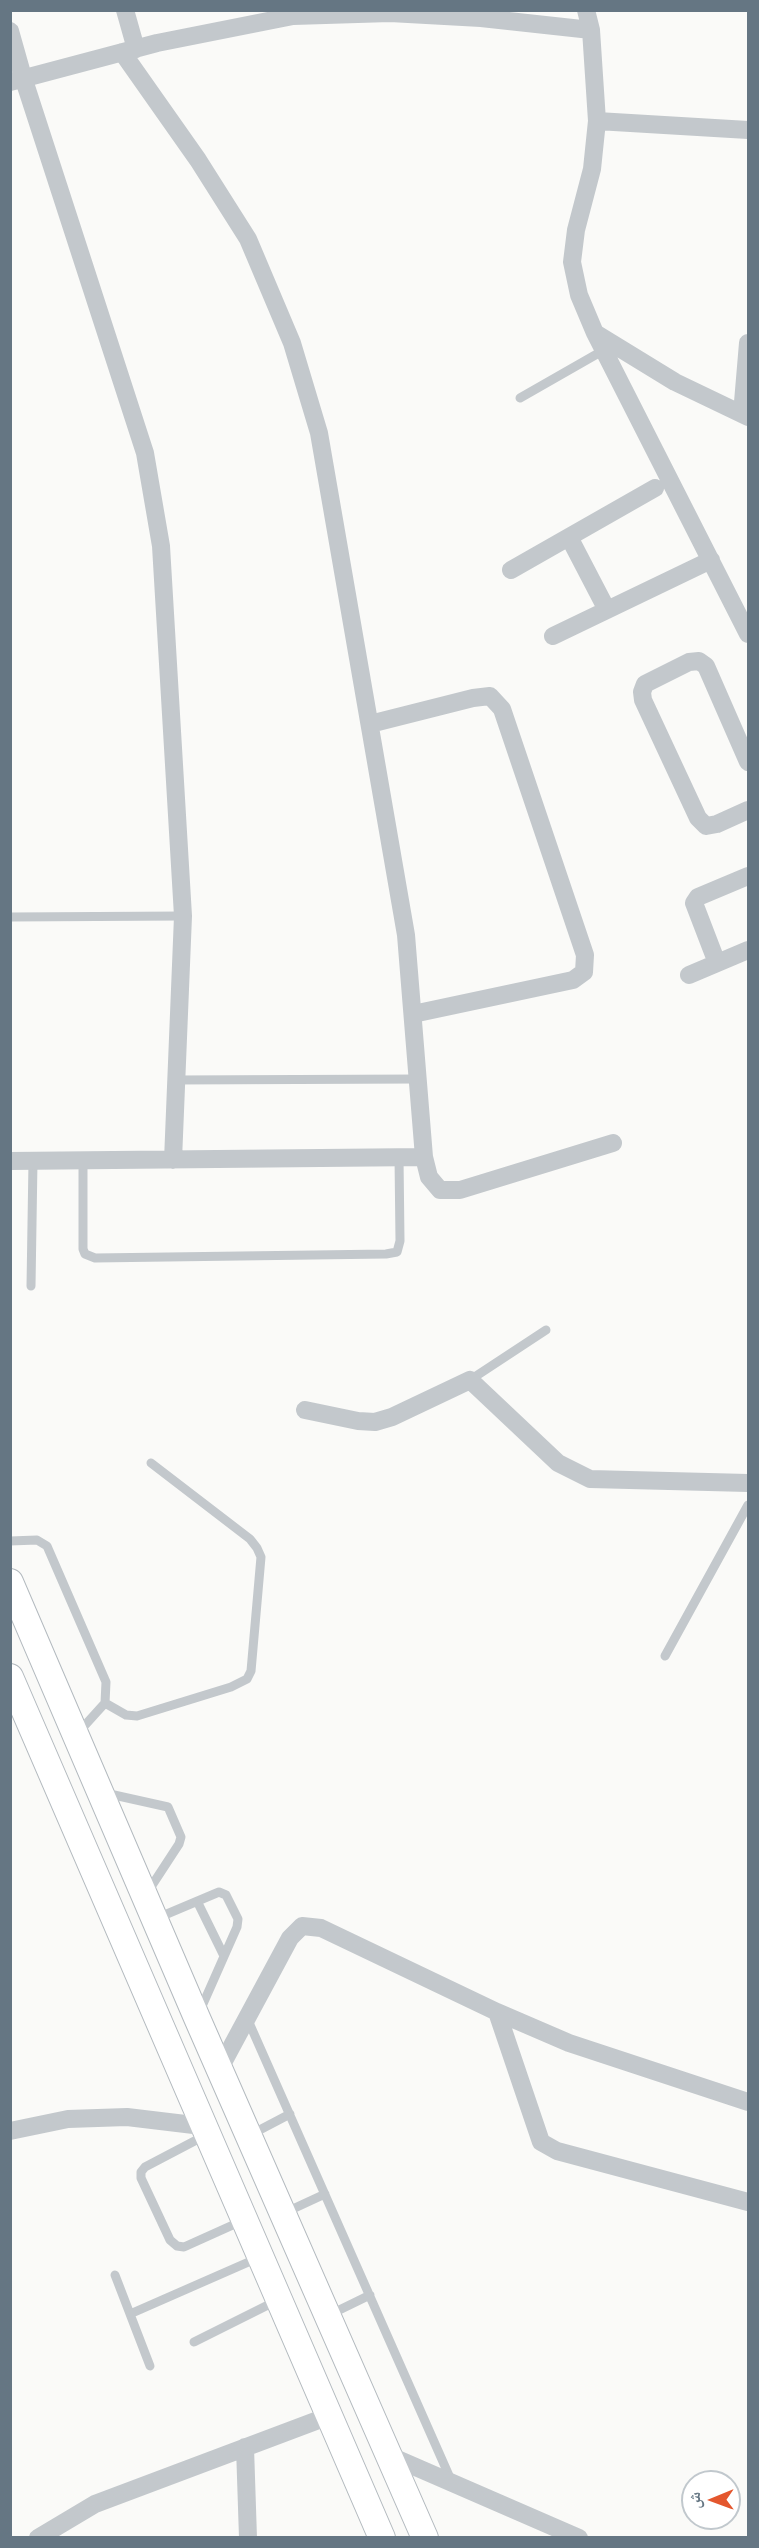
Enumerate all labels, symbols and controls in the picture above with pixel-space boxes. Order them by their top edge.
north arrow [681,2470,741,2530]
text: ش [685,2492,704,2509]

